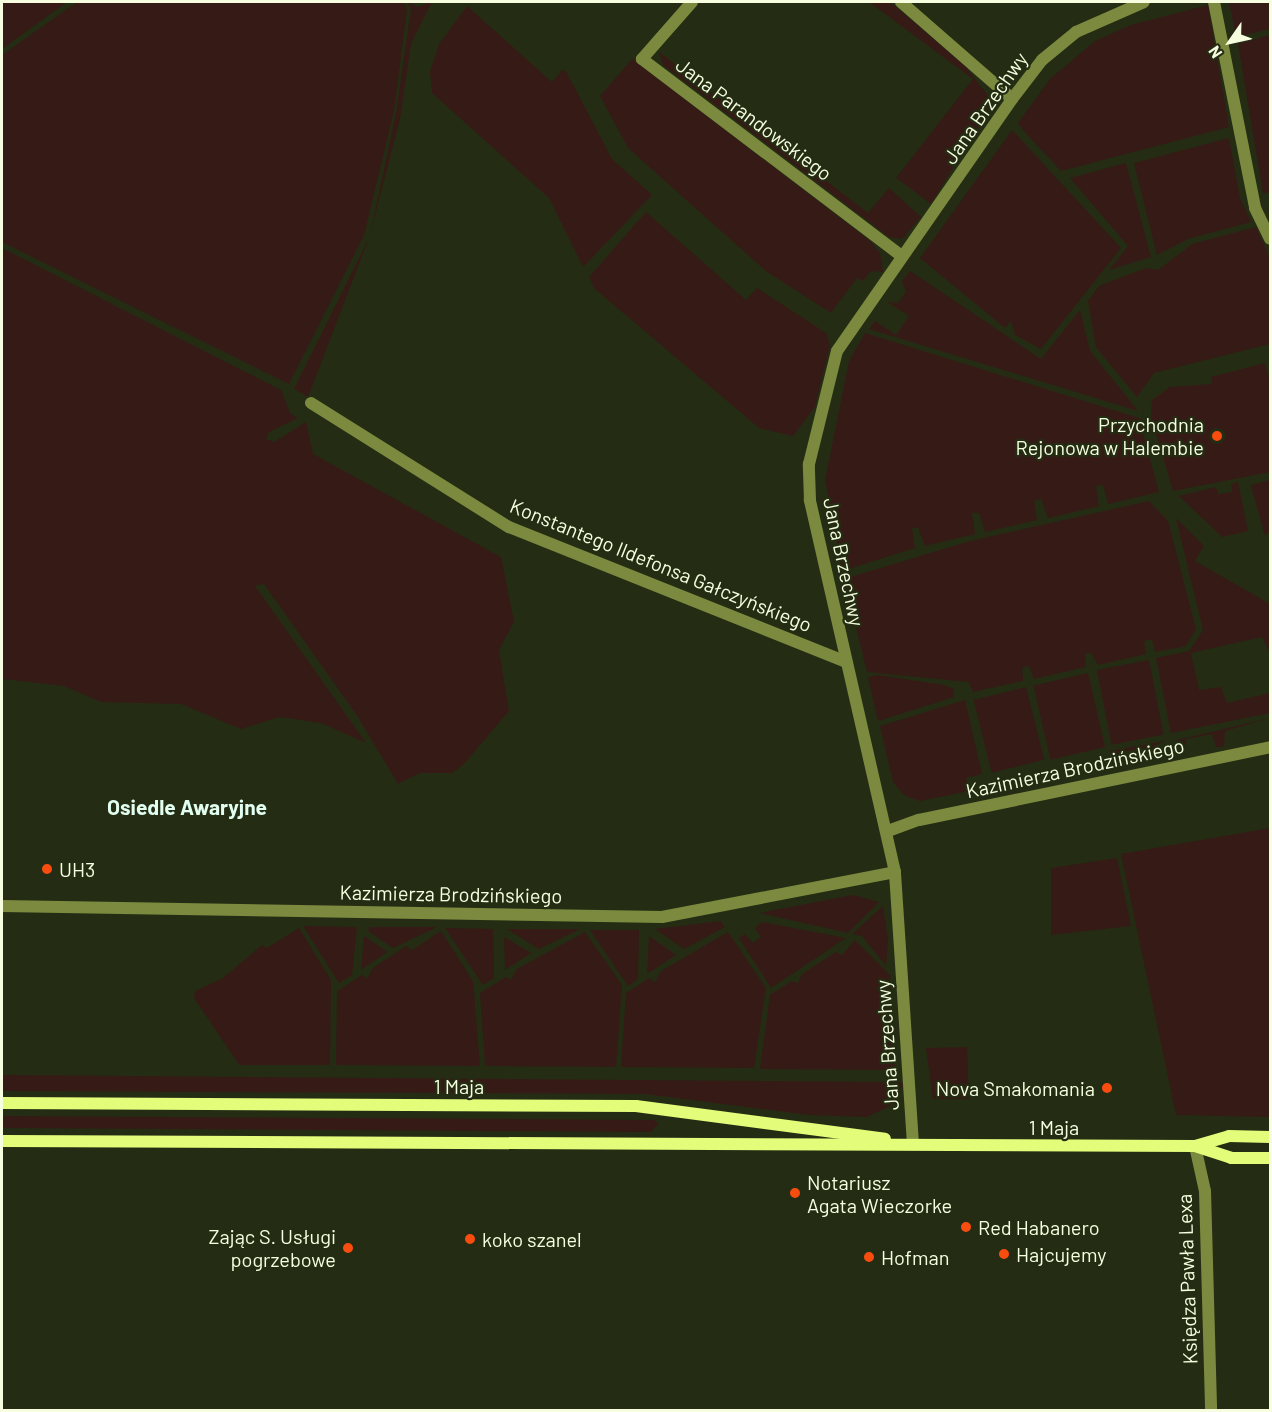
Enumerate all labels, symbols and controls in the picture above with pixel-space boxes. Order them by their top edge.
north arrow [1200,12,1260,72]
text: N [1204,43,1226,62]
street label: Jana Brzechwy [938,48,1032,168]
street label: Jana Parandowskiego [671,53,837,185]
place label: Przychodnia Rejonowa w Halembie [1016,412,1204,459]
marker: Przychodnia Rejonowa w Halembie [1208,427,1226,445]
street label: Konstantego Ildefonsa Gałczyńskiego [507,493,815,637]
street label: Jana Brzechwy [819,496,869,628]
street label: Kazimierza Brodzińskiego [964,733,1186,803]
district label: Osiedle Awaryjne [107,794,267,820]
place label: UH3 [59,857,95,881]
marker: UH3 [40,862,54,876]
street label: Kazimierza Brodzińskiego [340,880,562,908]
street label: Jana Brzechwy [870,979,904,1111]
street label: 1 Maja [434,1074,484,1098]
place label: Nova Smakomania [936,1076,1095,1100]
marker: Nova Smakomania [1100,1081,1114,1095]
street label: 1 Maja [1029,1115,1079,1139]
place label: Notariusz Agata Wieczorke [807,1170,952,1217]
marker: Notariusz Agata Wieczorke [788,1186,802,1200]
street label: Księdza Pawła Lexa [1172,1193,1202,1365]
place label: Red Habanero [978,1215,1100,1239]
marker: Red Habanero [959,1220,973,1234]
place label: Zając S. Usługi pogrzebowe [209,1224,336,1271]
place label: koko szanel [482,1227,582,1251]
marker: koko szanel [463,1232,477,1246]
marker: Zając S. Usługi pogrzebowe [341,1241,355,1255]
place label: Hajcujemy [1016,1242,1106,1266]
place label: Hofman [881,1245,950,1269]
marker: Hajcujemy [997,1247,1011,1261]
marker: Hofman [862,1250,876,1264]

